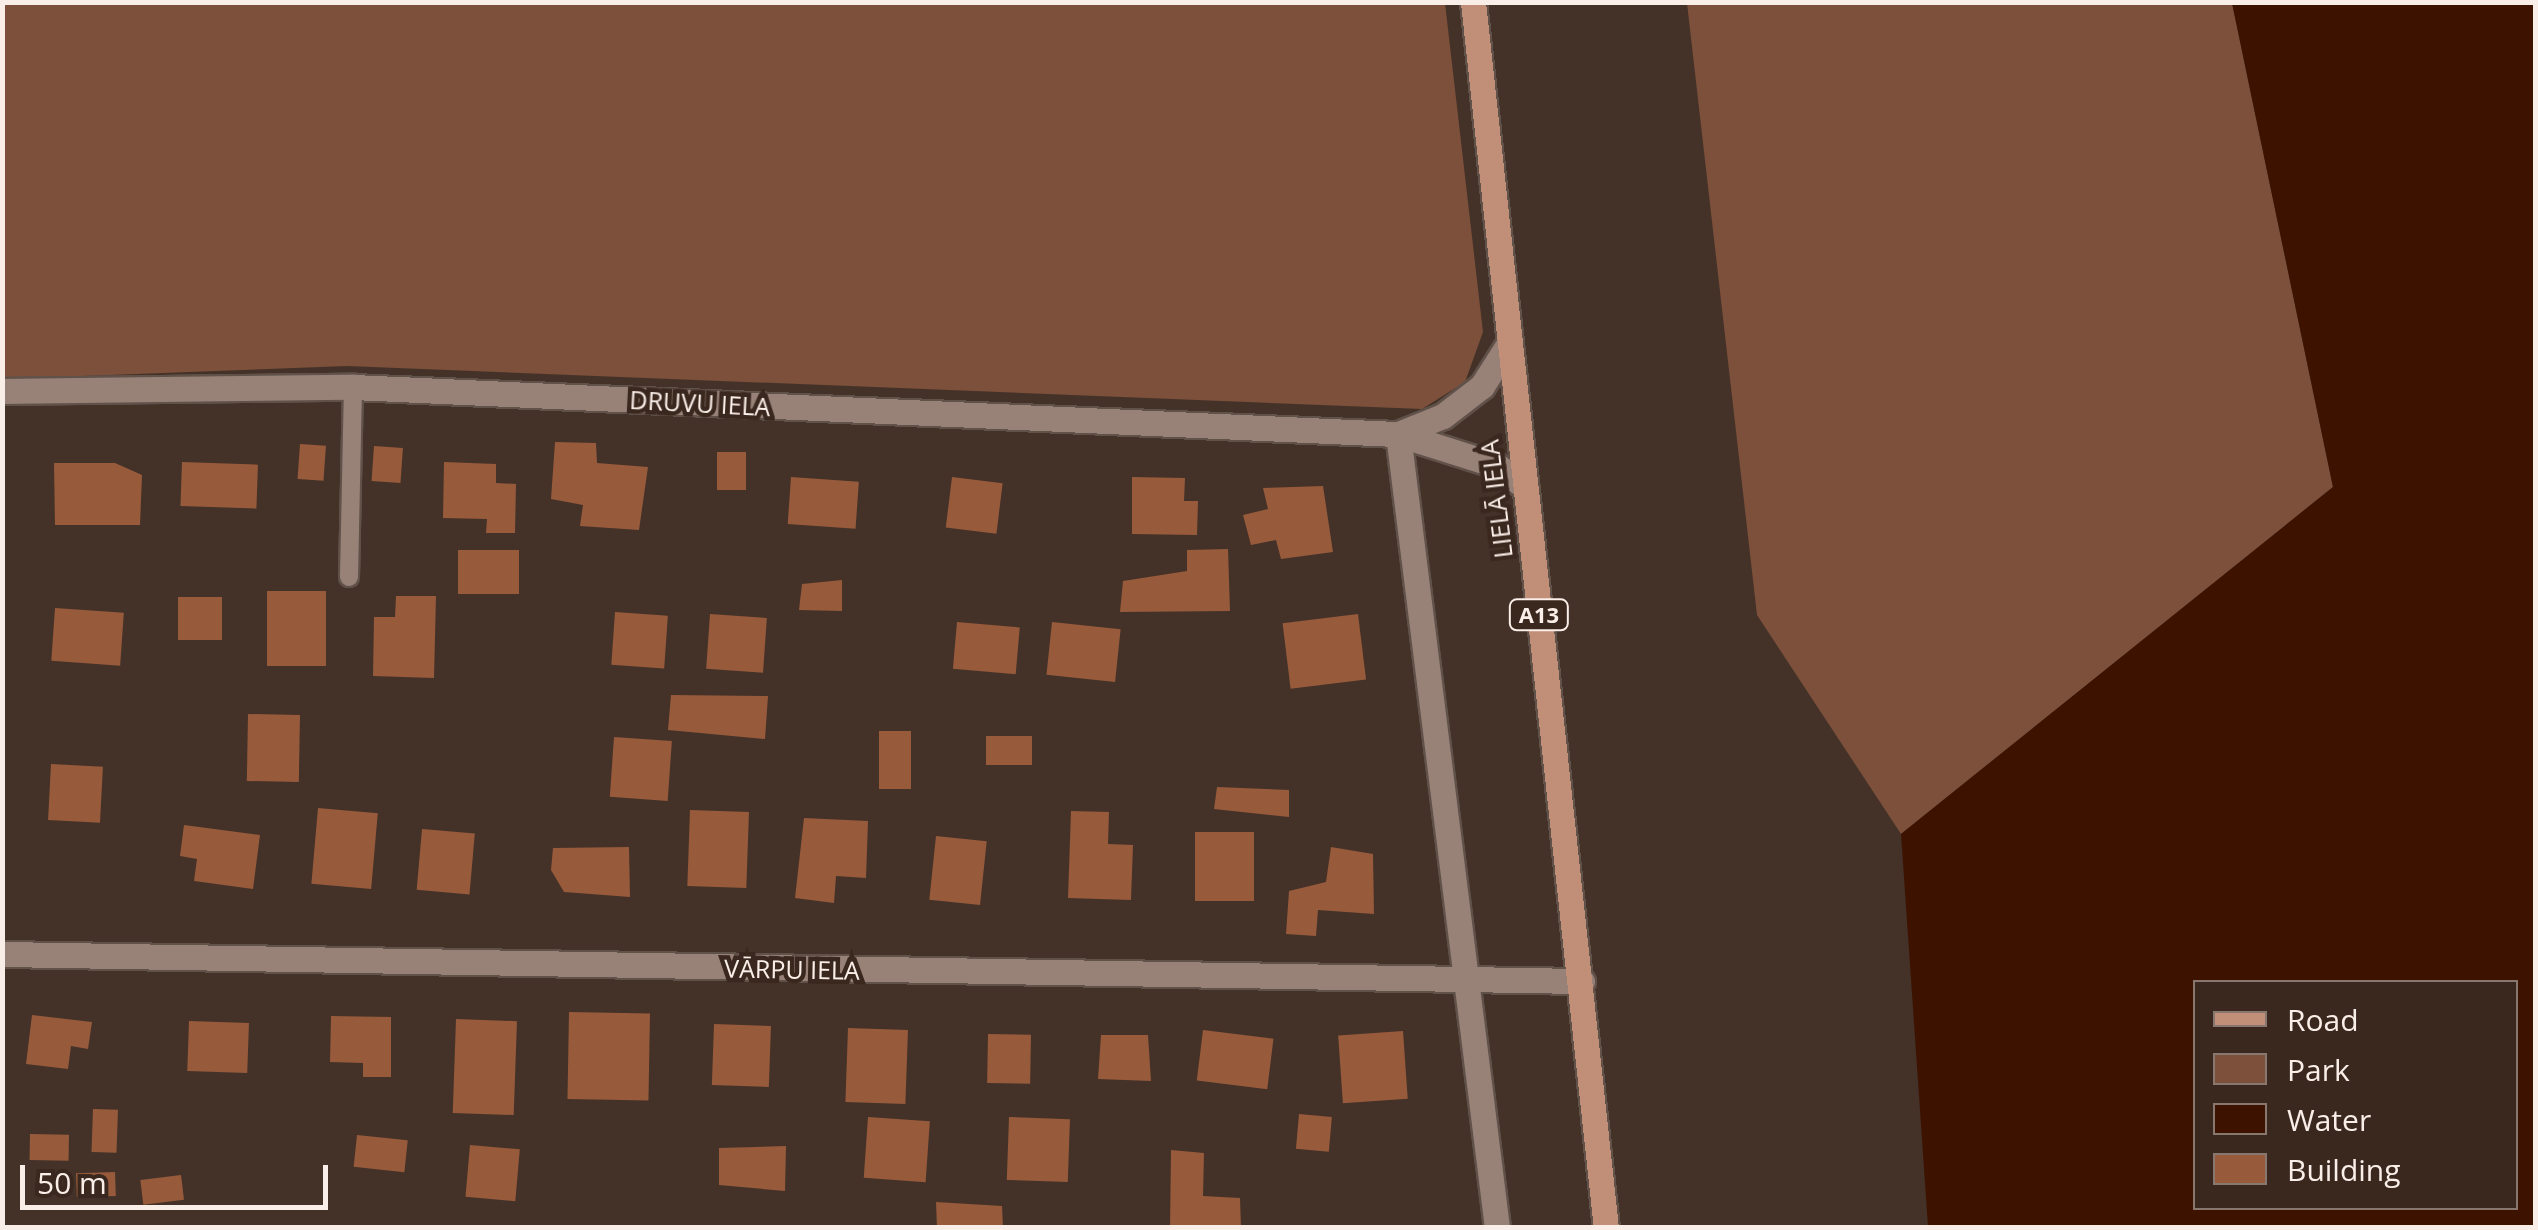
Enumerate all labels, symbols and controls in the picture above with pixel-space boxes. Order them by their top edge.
street label: DRUVU IELA [629,384,771,422]
street label: LIELĀ IELA [1474,438,1518,560]
road number: A13 [1506,598,1572,632]
street label: VĀRPU IELA [724,953,860,985]
legend [2193,980,2518,1210]
text: Road [2287,999,2359,1040]
text: Park [2287,1049,2350,1090]
text: Water [2287,1099,2371,1140]
scale bar [25,1145,332,1207]
text: Building [2287,1149,2401,1190]
text: 50 m [37,1162,107,1203]

